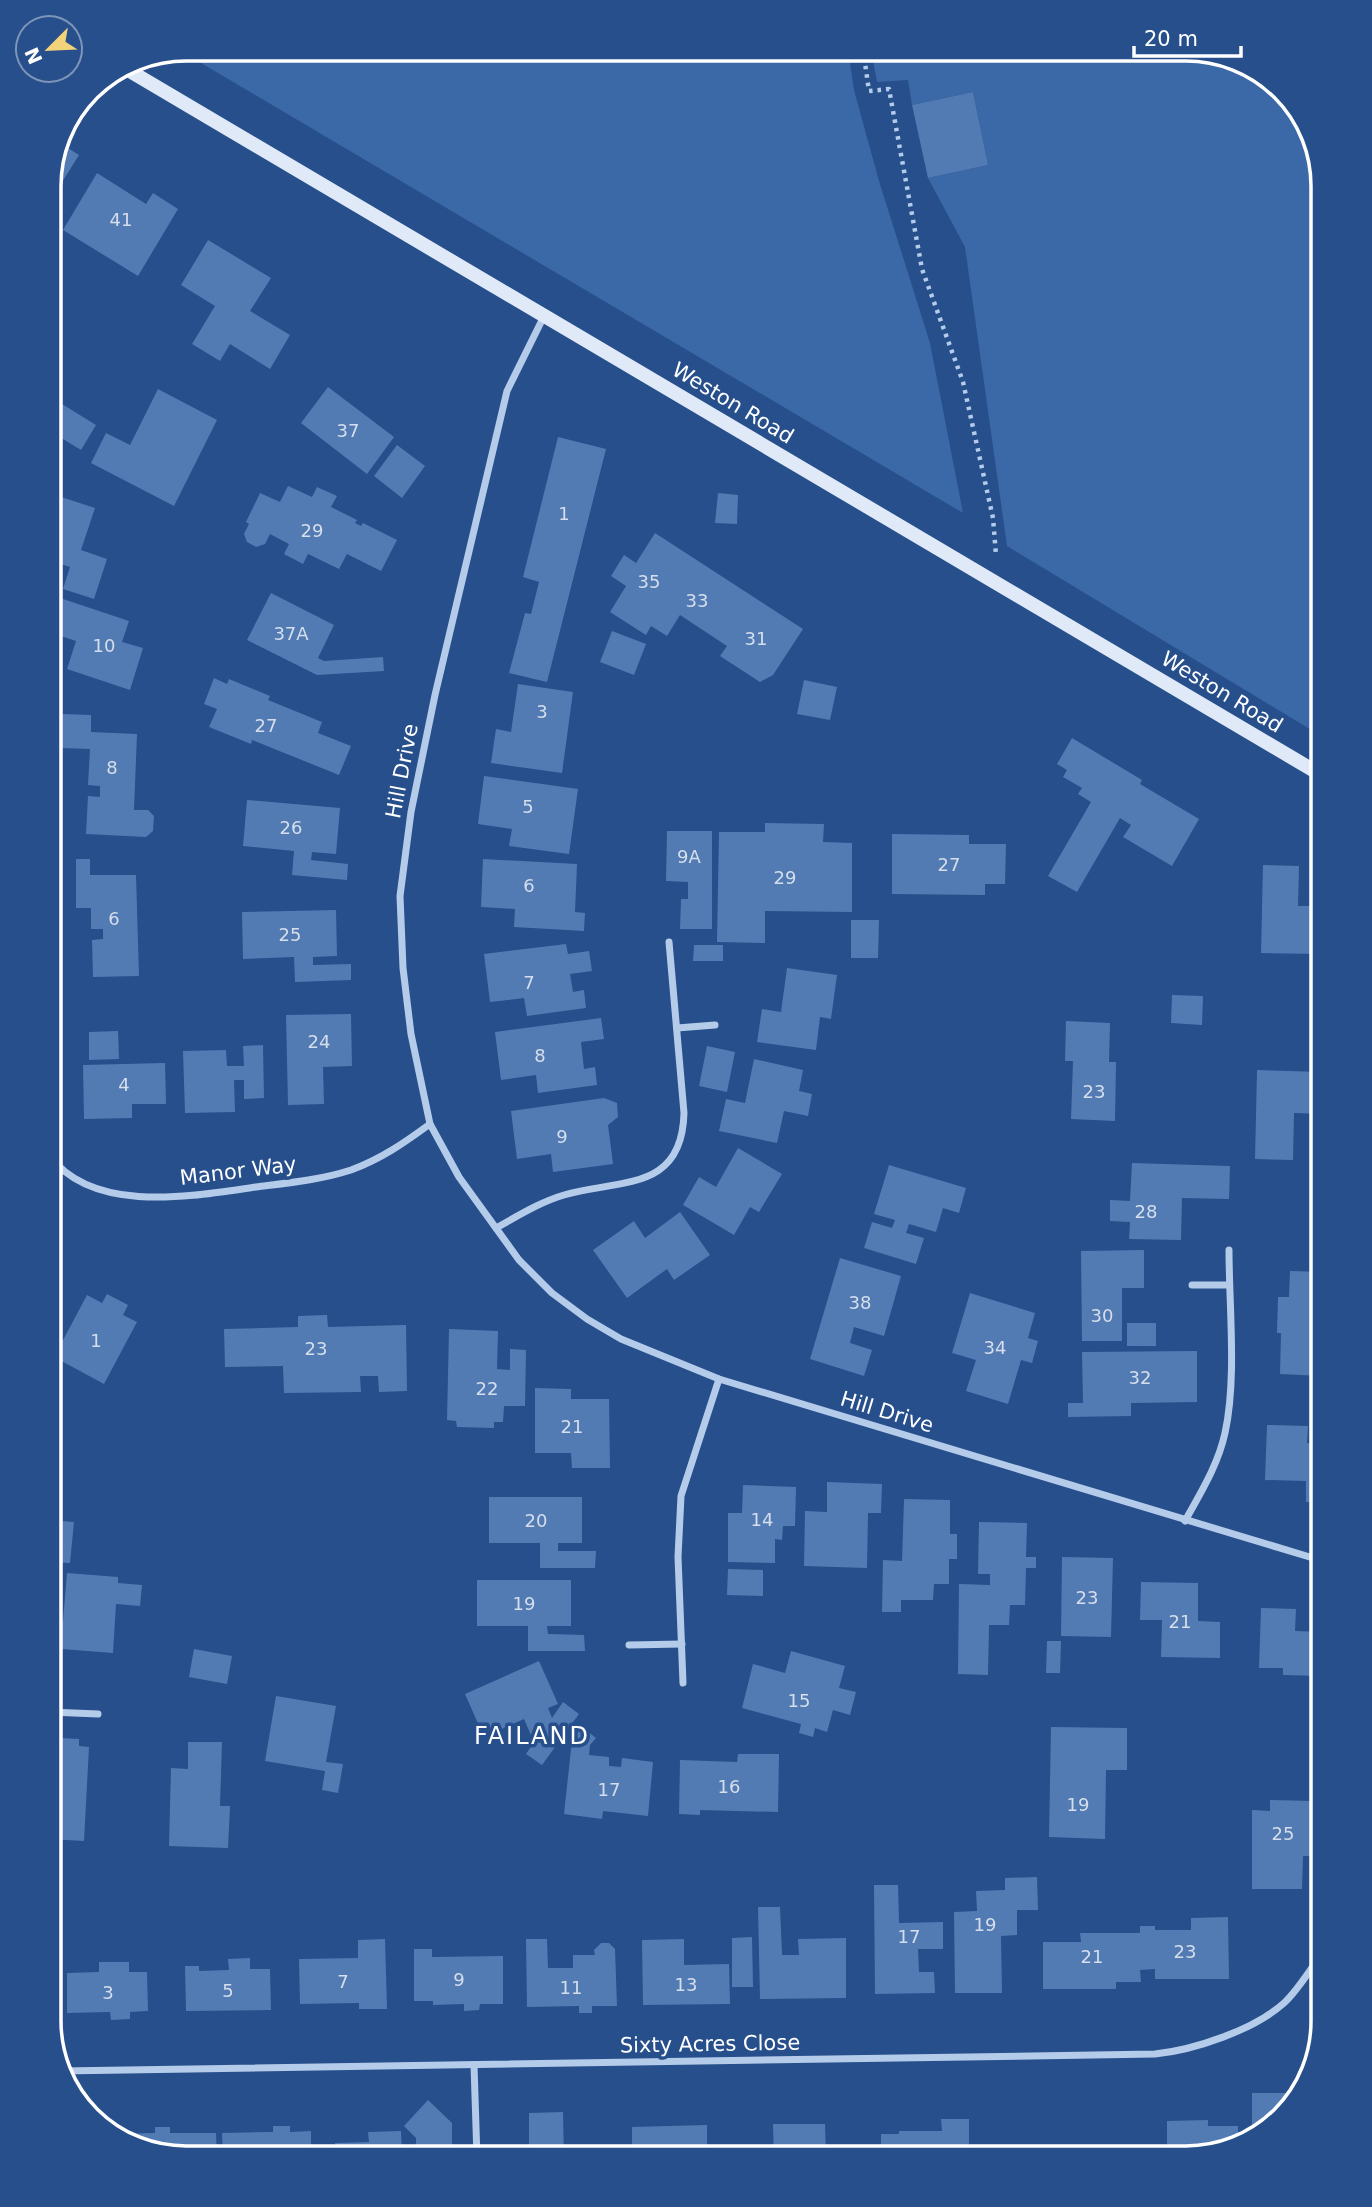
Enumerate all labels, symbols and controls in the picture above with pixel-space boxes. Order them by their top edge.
north arrow [14,14,84,84]
scale bar [1134,14,1241,58]
text: 20 m [1144,27,1198,51]
text: N [20,44,47,68]
house number: 41 [110,209,132,230]
street label: Weston Road [668,357,798,449]
house number: 37 [337,420,359,441]
house number: 1 [558,503,570,524]
house number: 29 [301,520,323,541]
house number: 35 [638,571,660,592]
house number: 33 [686,590,708,611]
house number: 37A [273,623,309,644]
house number: 31 [745,628,767,649]
house number: 10 [93,635,115,656]
street label: Weston Road [1157,646,1287,738]
house number: 3 [536,701,548,722]
house number: 27 [255,715,277,736]
street label: Hill Drive [381,722,423,820]
house number: 8 [106,757,118,778]
house number: 5 [522,796,534,817]
house number: 26 [280,817,302,838]
house number: 9A [677,846,702,867]
house number: 27 [938,854,960,875]
house number: 29 [774,867,796,888]
house number: 6 [523,875,535,896]
house number: 6 [108,908,120,929]
house number: 25 [279,924,301,945]
house number: 7 [523,972,535,993]
house number: 24 [308,1031,330,1052]
house number: 8 [534,1045,546,1066]
house number: 4 [118,1074,130,1095]
house number: 23 [1083,1081,1105,1102]
house number: 9 [556,1126,568,1147]
street label: Manor Way [178,1152,298,1190]
house number: 28 [1135,1201,1157,1222]
house number: 38 [849,1292,871,1313]
house number: 30 [1091,1305,1113,1326]
house number: 1 [90,1330,102,1351]
house number: 34 [984,1337,1006,1358]
house number: 23 [305,1338,327,1359]
house number: 32 [1129,1367,1151,1388]
house number: 22 [476,1378,498,1399]
street label: Hill Drive [838,1386,936,1438]
house number: 21 [561,1416,583,1437]
house number: 14 [751,1509,773,1530]
house number: 20 [525,1510,547,1531]
house number: 23 [1076,1587,1098,1608]
house number: 19 [513,1593,535,1614]
house number: 21 [1169,1611,1191,1632]
house number: 15 [788,1690,810,1711]
district label: FAILAND [474,1722,590,1750]
house number: 16 [718,1776,740,1797]
house number: 17 [598,1779,620,1800]
house number: 19 [1067,1794,1089,1815]
house number: 25 [1272,1823,1294,1844]
house number: 19 [974,1914,996,1935]
house number: 17 [898,1926,920,1947]
house number: 23 [1174,1941,1196,1962]
house number: 21 [1081,1946,1103,1967]
house number: 9 [453,1969,465,1990]
house number: 7 [337,1971,349,1992]
house number: 13 [675,1974,697,1995]
house number: 11 [560,1977,582,1998]
house number: 5 [222,1980,234,2001]
house number: 3 [102,1982,114,2003]
street label: Sixty Acres Close [620,2030,800,2058]

